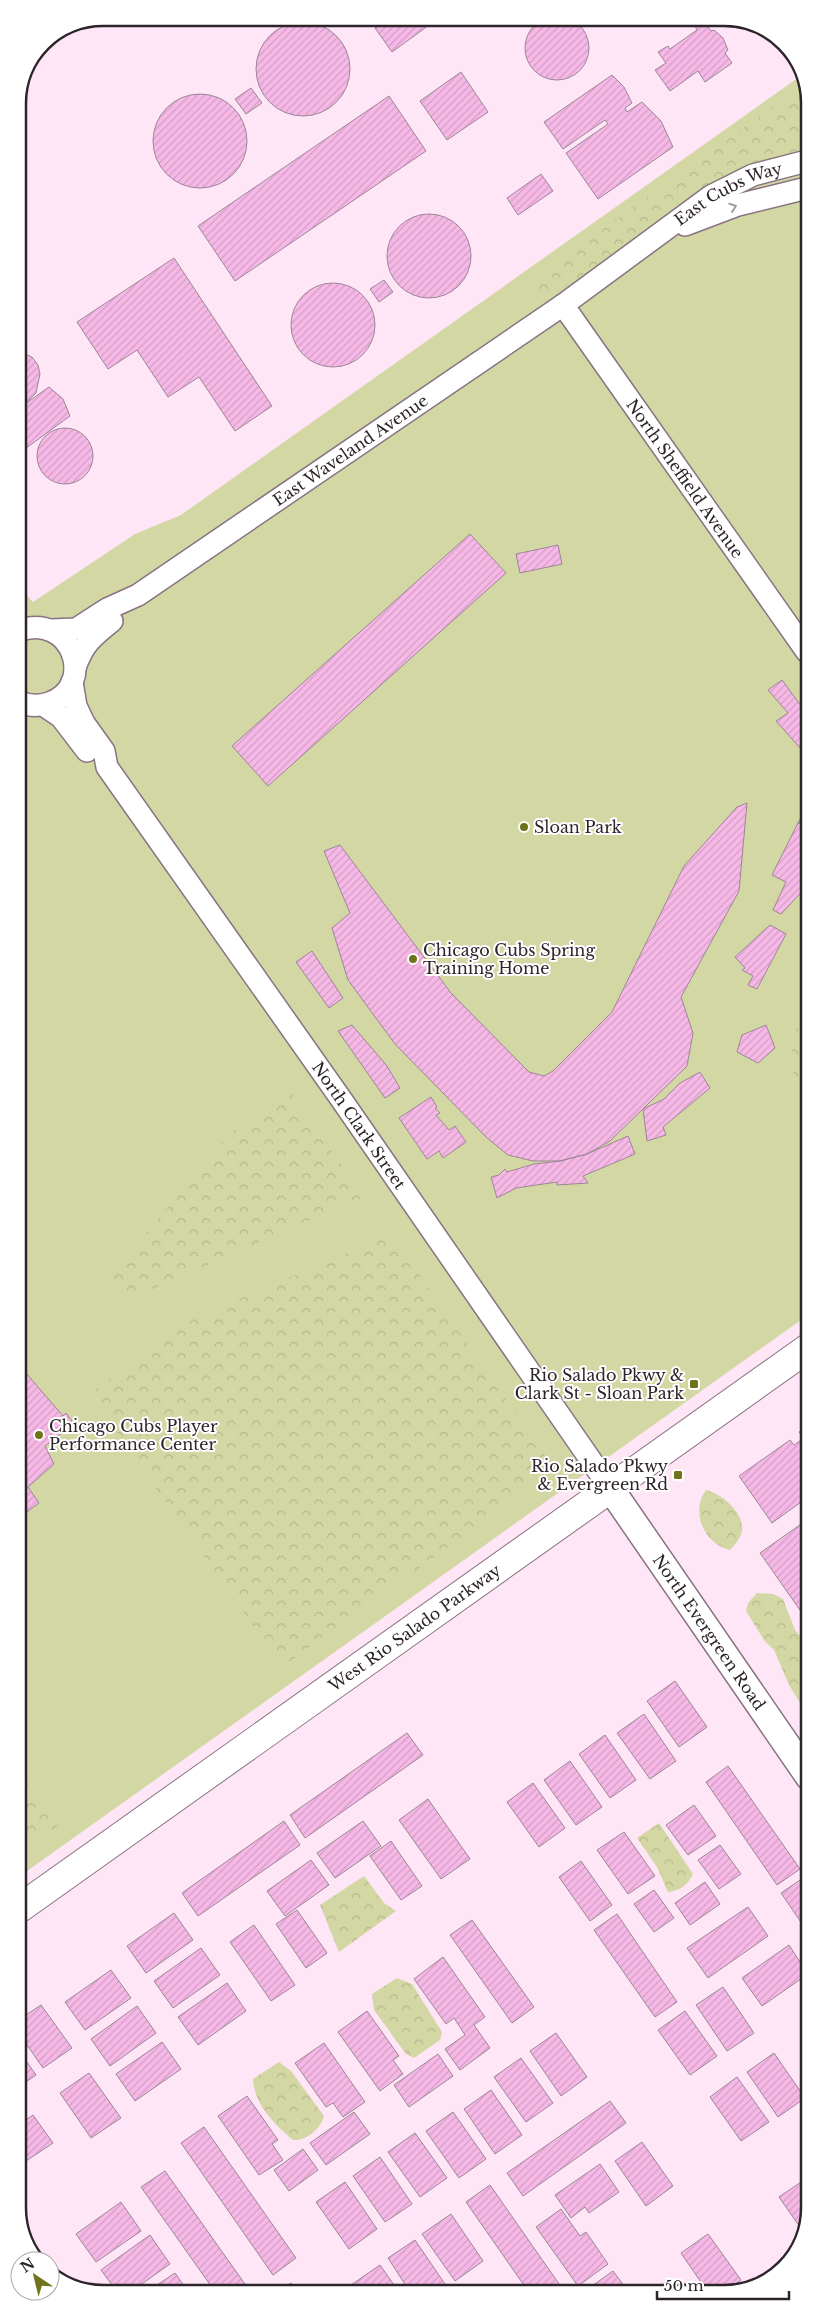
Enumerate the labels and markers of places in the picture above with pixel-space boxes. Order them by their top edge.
place label: Sloan Park [534,817,622,837]
marker: Sloan Park [518,821,530,833]
place label: Chicago Cubs Spring Training Home [423,940,595,978]
marker: Chicago Cubs Spring Training Home [407,953,419,965]
place label: Rio Salado Pkwy & Clark St - Sloan Park [515,1365,684,1403]
marker: Rio Salado Pkwy & Clark St - Sloan Park [688,1378,700,1390]
place label: Chicago Cubs Player Performance Center [49,1416,218,1454]
marker: Chicago Cubs Player Performance Center [33,1429,45,1441]
place label: Rio Salado Pkwy & Evergreen Rd [531,1456,669,1494]
marker: Rio Salado Pkwy & Evergreen Rd [672,1469,684,1481]

